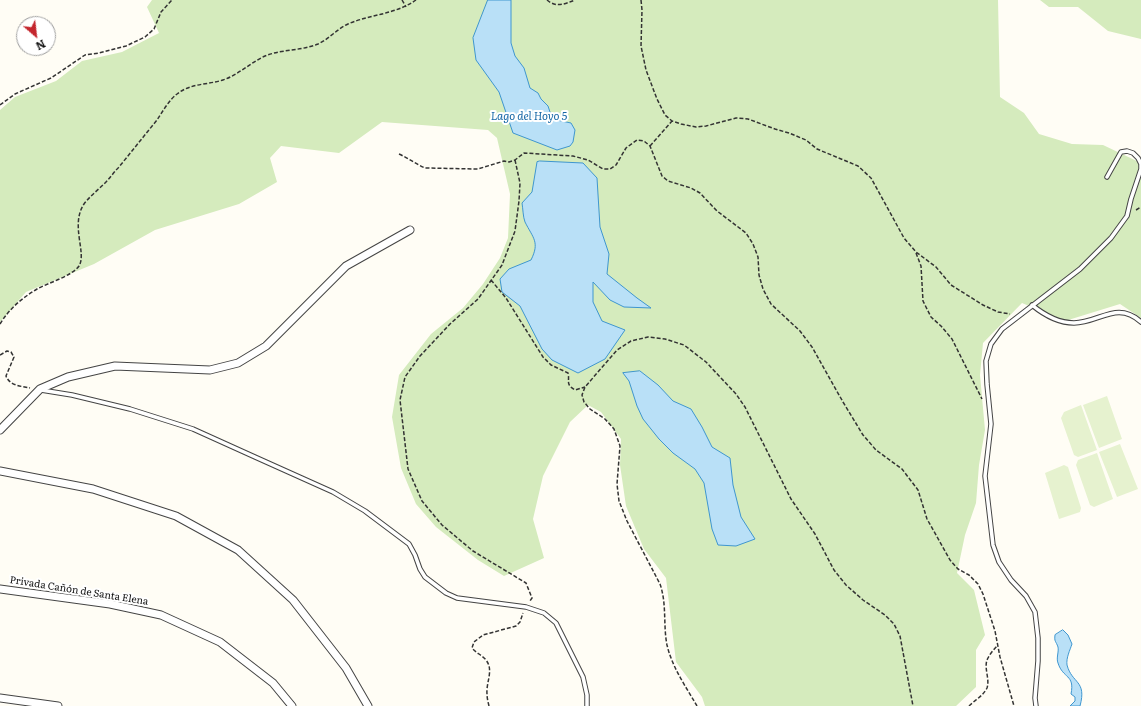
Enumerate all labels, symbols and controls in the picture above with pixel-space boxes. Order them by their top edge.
north arrow [16,16,56,56]
text: N [33,36,49,55]
water label: Lago del Hoyo 5 [491,110,567,124]
street label: Privada Cañón de Santa Elena [9,574,149,608]

